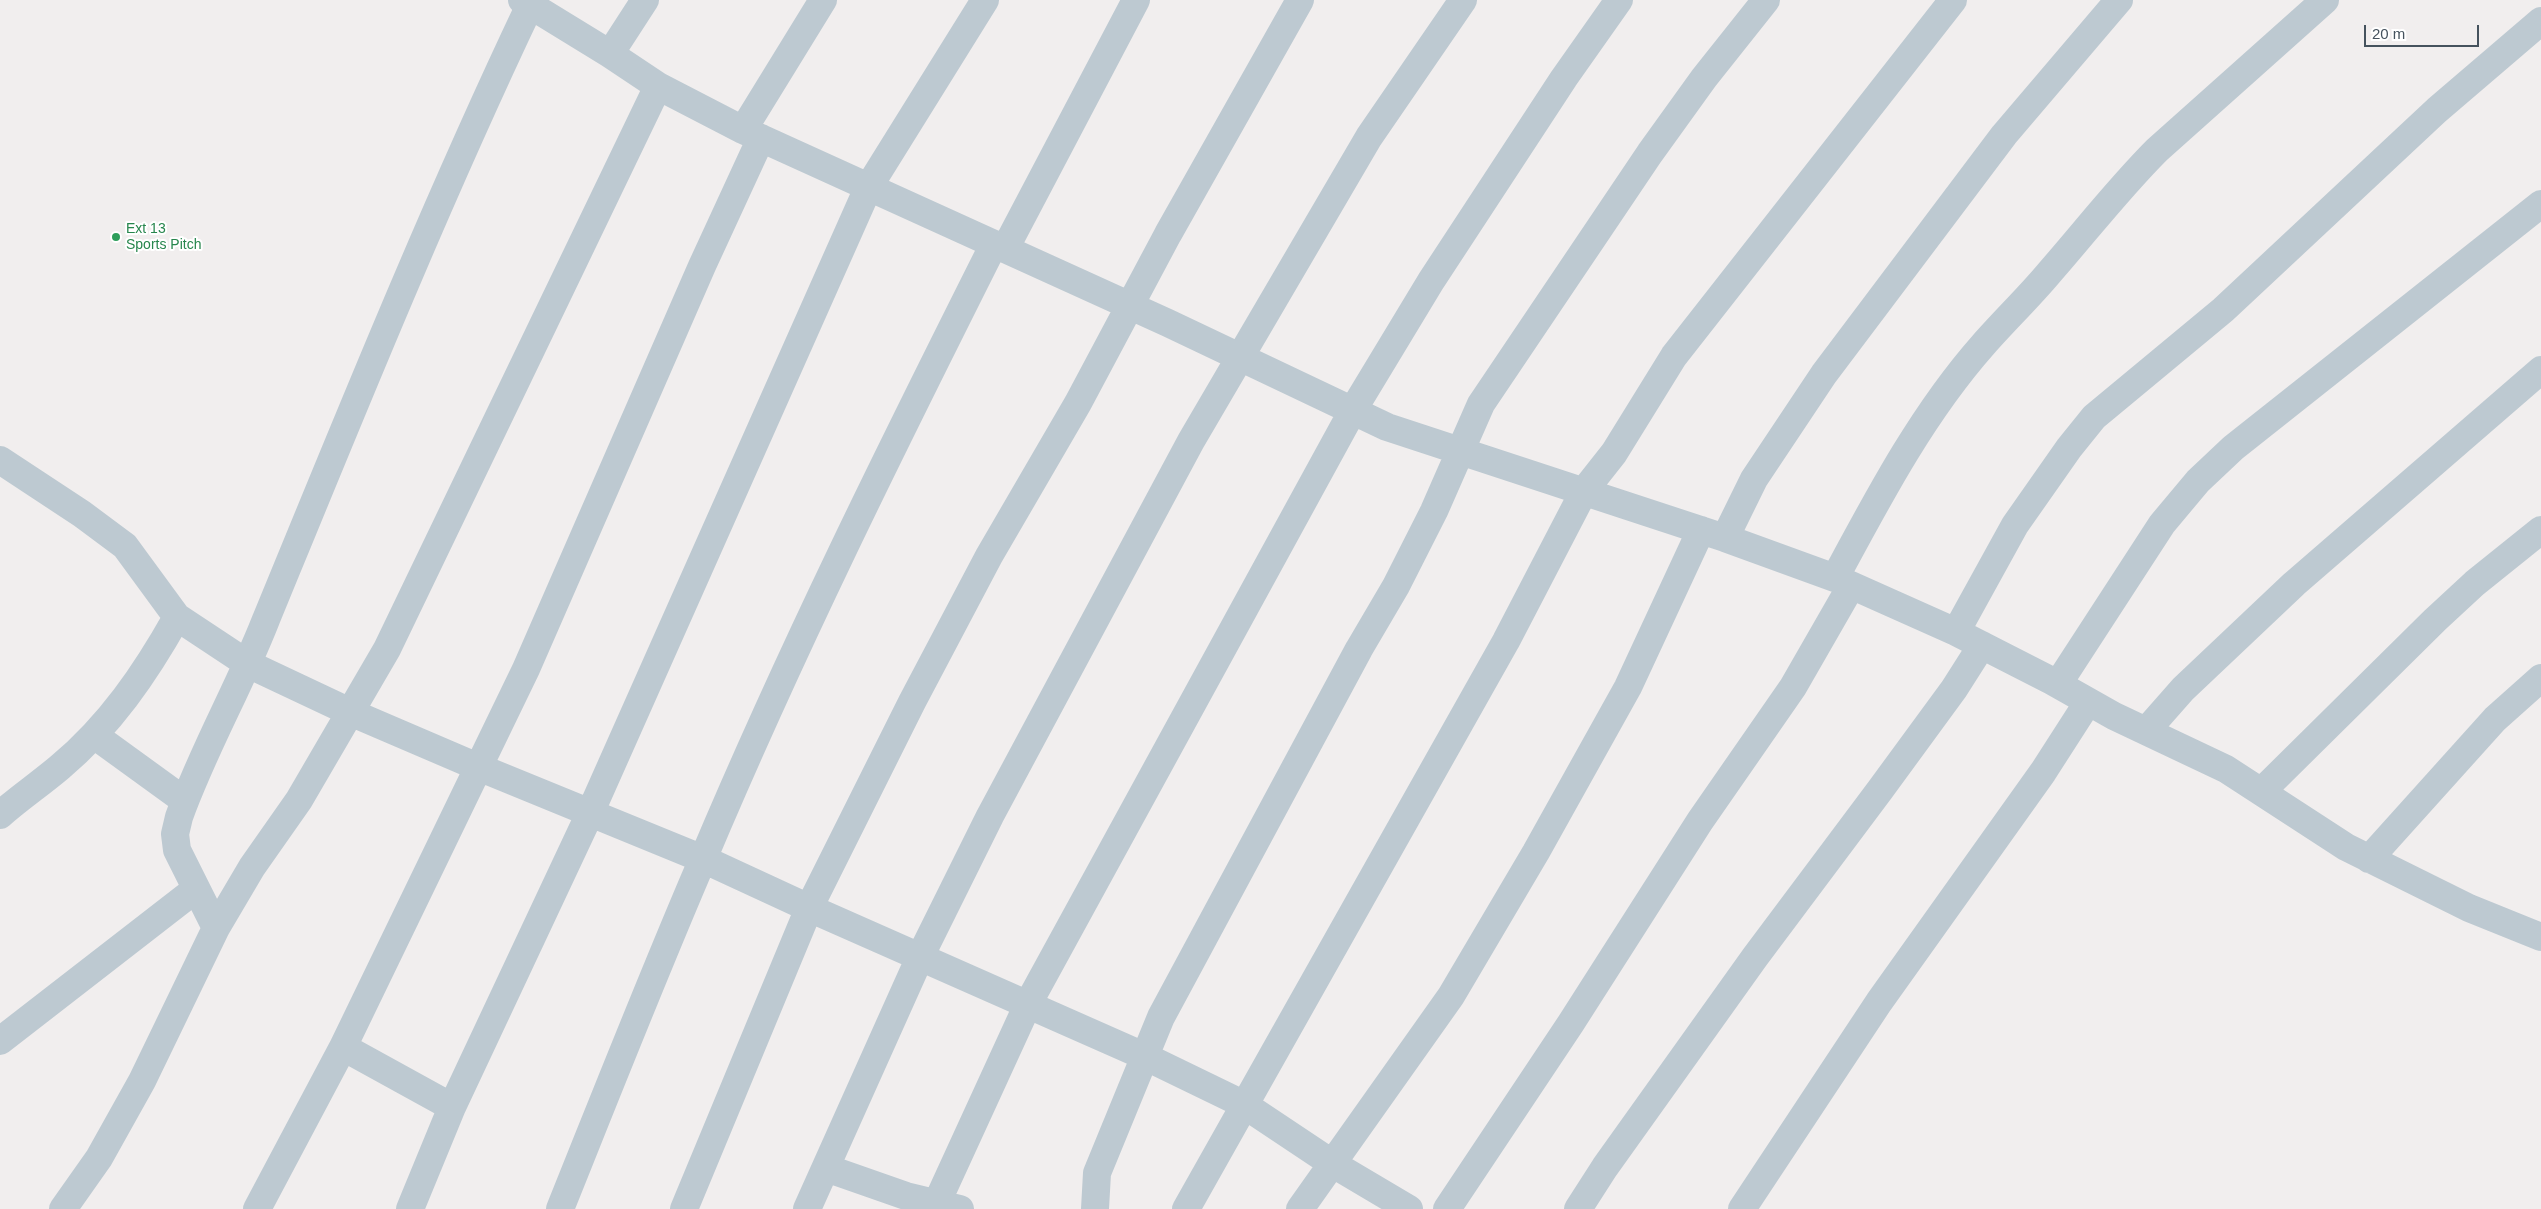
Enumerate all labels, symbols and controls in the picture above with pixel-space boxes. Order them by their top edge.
scale bar [2366,15,2481,47]
text: 20 m [2372,25,2405,42]
place label: Ext 13 Sports Pitch [126,221,201,253]
marker: Ext 13 Sports Pitch [110,231,122,243]

